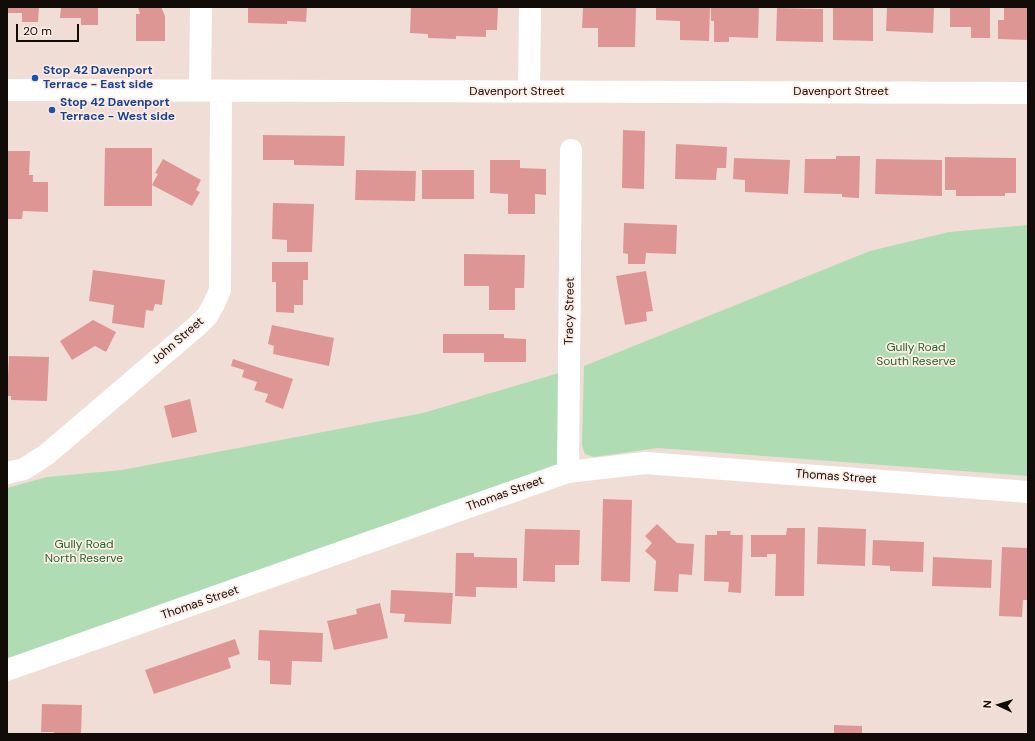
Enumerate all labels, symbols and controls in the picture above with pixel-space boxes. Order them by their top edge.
scale bar [18,16,81,42]
text: 20 m [23,23,52,39]
place label: Stop 42 Davenport Terrace - East side [43,64,153,92]
marker: Stop 42 Davenport Terrace - East side [30,73,40,83]
street label: Davenport Street [469,85,565,99]
street label: Davenport Street [793,85,889,99]
place label: Stop 42 Davenport Terrace - West side [60,96,175,124]
marker: Stop 42 Davenport Terrace - West side [47,105,57,115]
street label: Tracy Street [562,277,578,345]
street label: John Street [149,315,207,367]
park label: Gully Road South Reserve [876,341,956,369]
street label: Thomas Street [795,467,877,487]
street label: Thomas Street [464,473,546,515]
park label: Gully Road North Reserve [45,538,123,566]
street label: Thomas Street [159,583,241,623]
north arrow [979,685,1019,725]
text: N [980,700,994,709]

